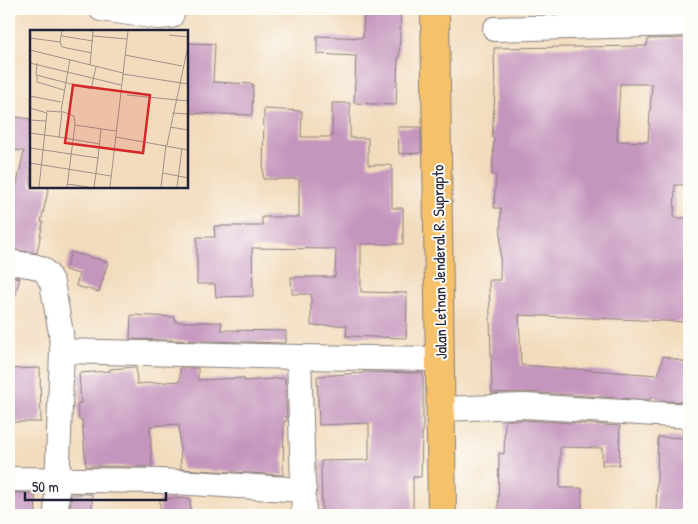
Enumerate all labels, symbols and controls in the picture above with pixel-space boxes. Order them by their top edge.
inset map [30,30,188,188]
street label: Jalan Letnan Jenderal R. Suprapto [426,164,452,359]
scale bar [25,469,166,501]
text: 50 m [32,476,59,497]

